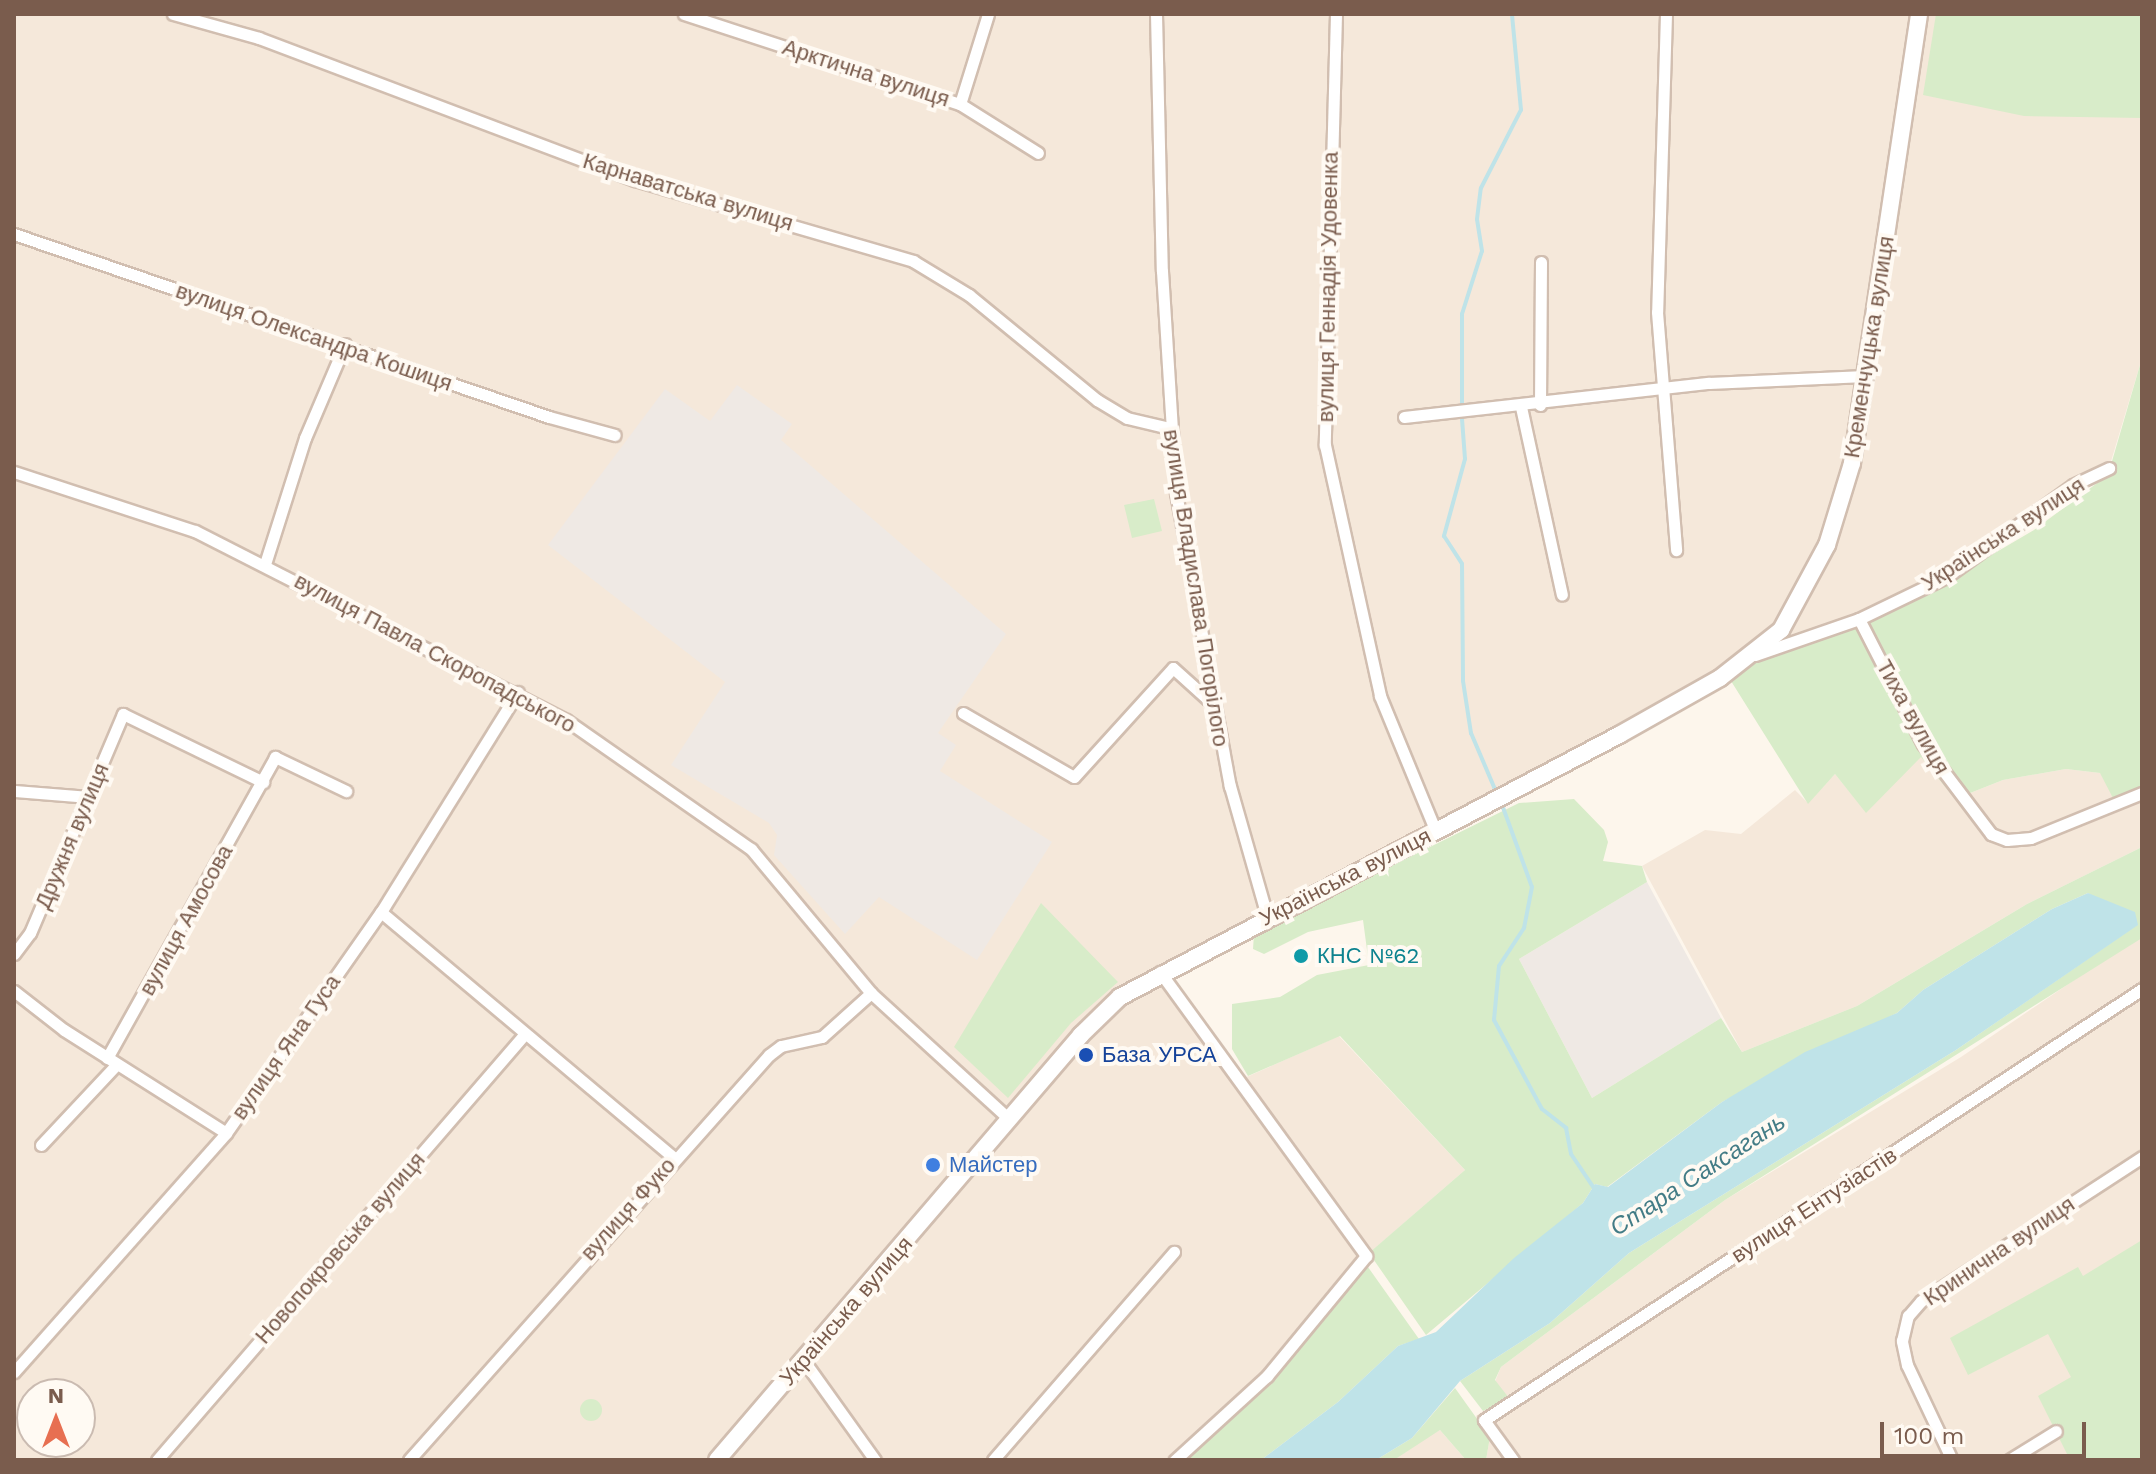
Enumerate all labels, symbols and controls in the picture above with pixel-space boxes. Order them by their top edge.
street label: Арктична вулиця [779,34,953,112]
street label: Карнаватська вулиця [580,147,796,237]
street label: вулиця Геннадія Удовенка [1312,151,1344,423]
street label: Кременчуцька вулиця [1838,234,1900,460]
street label: вулиця Олександра Кошиця [172,277,456,397]
street label: вулиця Владислава Погорілого [1158,427,1234,749]
street label: Українська вулиця [1917,471,2089,597]
street label: вулиця Павла Скоропадського [290,568,580,738]
street label: Тиха вулиця [1871,655,1955,779]
street label: Дружня вулиця [29,759,115,913]
street label: Українська вулиця [1255,822,1435,932]
street label: вулиця Амосова [134,840,238,1000]
place label: КНС №62 [1317,943,1419,969]
marker: КНС №62 [1292,947,1310,965]
street label: вулиця Яна Гуса [226,969,346,1125]
place label: База УРСА [1102,1042,1217,1068]
marker: База УРСА [1077,1046,1095,1064]
water label: Стара Саксагань [1605,1108,1791,1242]
street label: вулиця Ентузіастів [1726,1142,1902,1268]
street label: Новопокровська вулиця [250,1147,430,1349]
street label: вулиця Фуко [575,1152,681,1266]
place label: Майстер [949,1152,1037,1178]
marker: Майстер [924,1156,942,1174]
street label: Кринична вулиця [1918,1191,2080,1311]
street label: Українська вулиця [774,1231,918,1391]
north arrow [16,1378,96,1458]
text: N [48,1383,64,1408]
scale bar [1884,1406,2090,1456]
text: 100 m [1894,1422,1964,1450]

